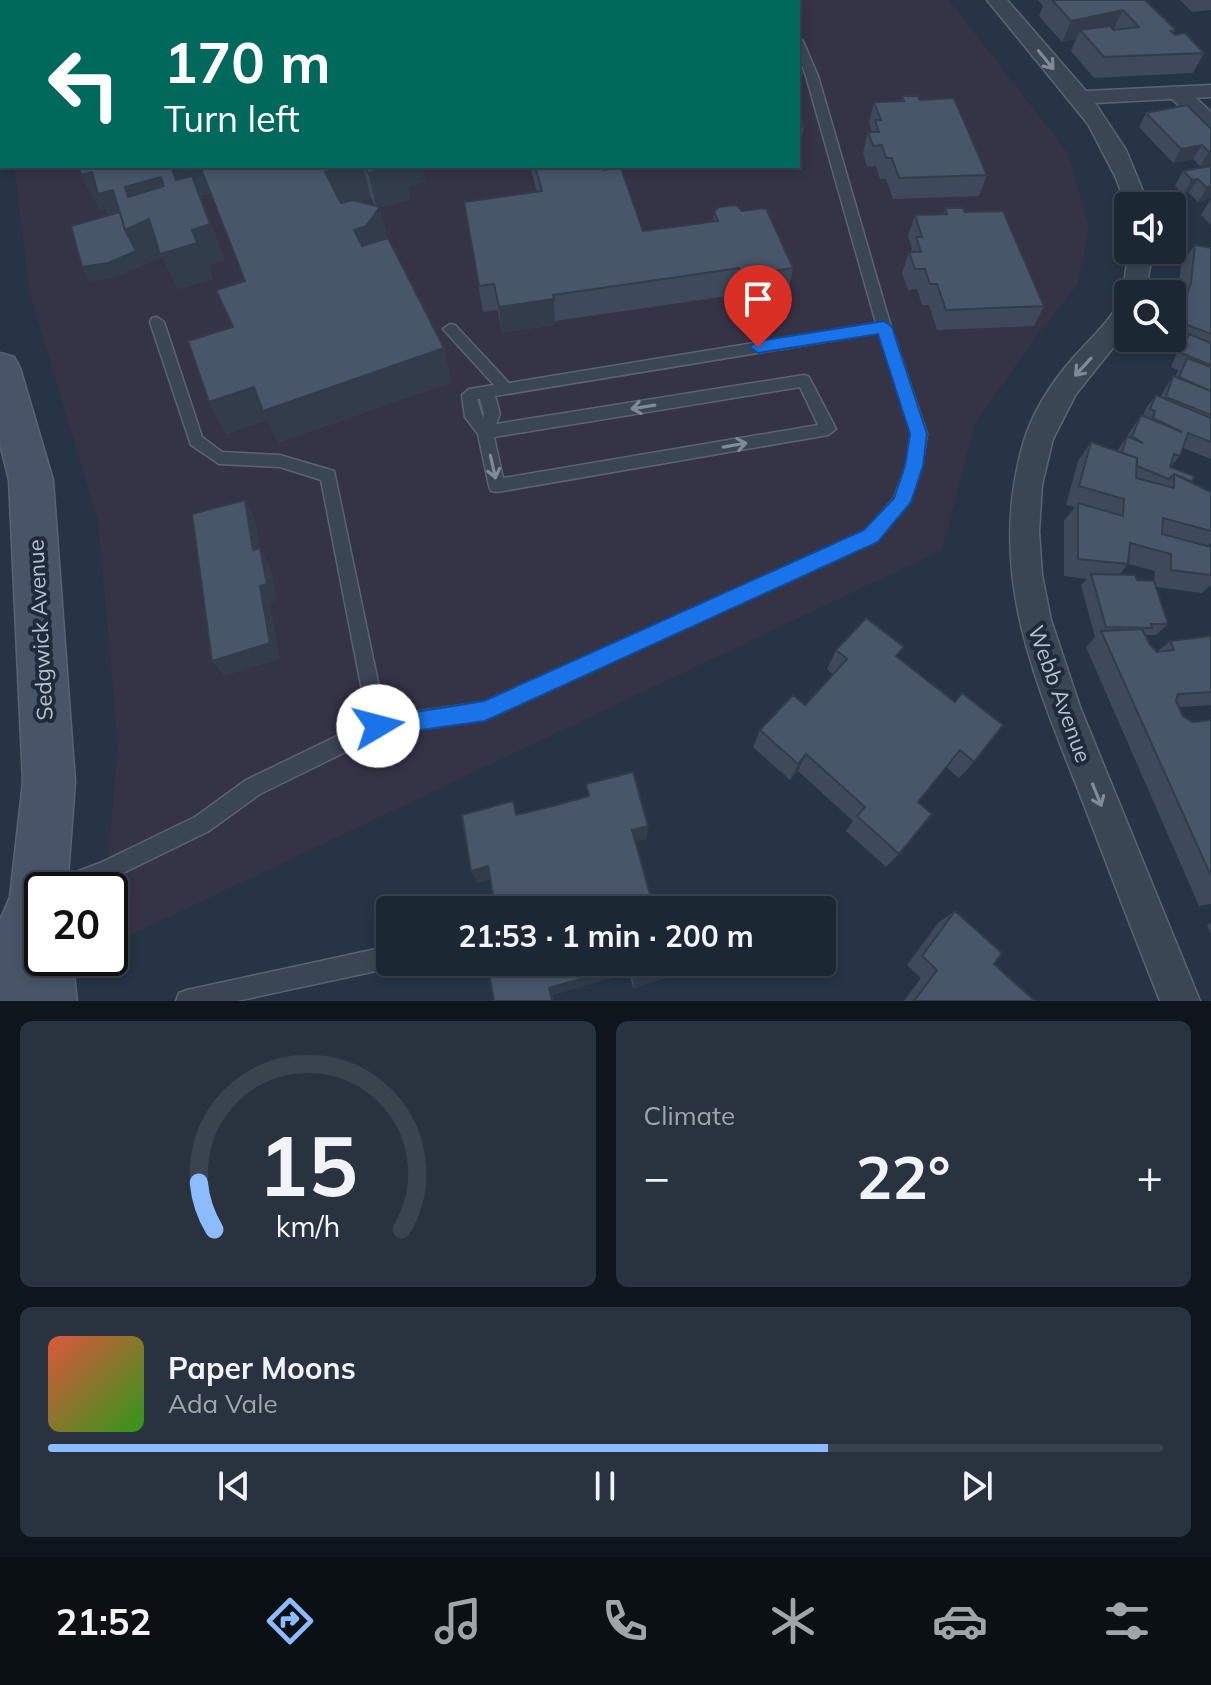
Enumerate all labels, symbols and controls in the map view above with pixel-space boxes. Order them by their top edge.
text: 170 m [164,27,331,97]
icon: left [32,32,136,136]
one-way arrow [1037,49,1055,70]
text: Turn left [164,96,300,141]
map controls [1114,192,1186,352]
button: sound [1114,192,1186,264]
pin [724,265,792,347]
icon: arrive [736,277,780,321]
button: search [1114,280,1186,352]
one-way arrow [1075,356,1093,376]
one-way arrow [630,400,656,415]
one-way arrow [722,437,747,452]
one-way arrow [486,454,501,480]
street label: Sedgwick Avenue [21,539,59,721]
street label: Webb Avenue [1022,622,1098,766]
position arrow [336,684,420,768]
one-way arrow [1091,782,1105,807]
speed limit sign: 20 [24,872,128,976]
text: 21:53 · 1 min · 200 m [458,917,754,955]
text: Climate [644,1099,735,1132]
text: 15 [258,1112,358,1217]
text: 22° [856,1139,951,1214]
text: − [644,1149,670,1204]
text: + [1137,1149,1163,1204]
text: km/h [275,1208,340,1244]
text: Paper Moons [168,1349,356,1387]
text: Ada Vale [168,1387,278,1420]
icon: previous [212,1464,256,1508]
icon: pause [583,1464,627,1508]
icon: next [955,1464,999,1508]
icon: directions [262,1593,318,1649]
icon: music [430,1593,486,1649]
icon: phone [597,1593,653,1649]
icon: climate [765,1593,821,1649]
icon: car [932,1593,988,1649]
icon: filters [1099,1593,1155,1649]
text: 21:52 [56,1599,151,1644]

